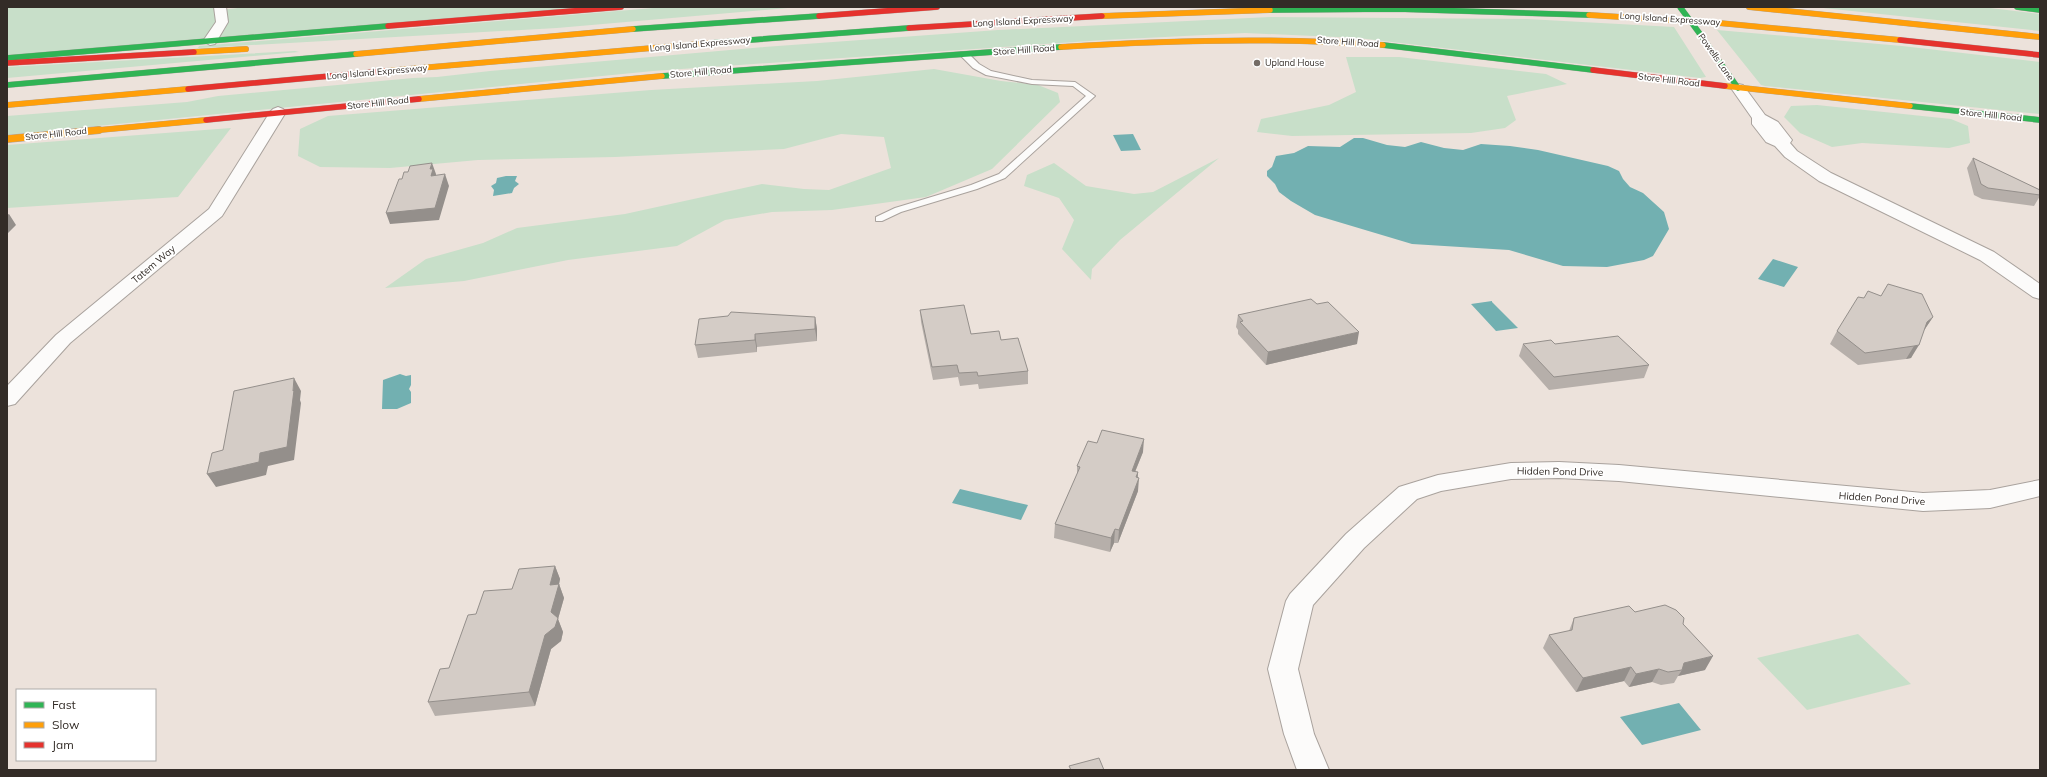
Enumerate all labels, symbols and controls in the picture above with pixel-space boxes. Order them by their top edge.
street label: Long Island Expressway [1619,10,1721,29]
street label: Long Island Expressway [972,12,1074,30]
street label: Powells Lane [1696,31,1737,82]
street label: Long Island Expressway [649,34,751,54]
street label: Store Hill Road [1317,34,1379,49]
street label: Store Hill Road [993,42,1055,57]
place label: Upland House [1265,57,1324,68]
marker: Upland House [1252,58,1262,68]
street label: Long Island Expressway [326,62,428,82]
street label: Store Hill Road [670,63,732,80]
street label: Store Hill Road [1638,70,1701,89]
street label: Store Hill Road [347,94,409,111]
street label: Store Hill Road [1960,106,2022,123]
street label: Store Hill Road [25,125,87,142]
street label: Tatem Way [129,242,178,287]
street label: Hidden Pond Drive [1517,464,1603,479]
street label: Hidden Pond Drive [1838,489,1926,508]
legend [16,689,156,761]
text: Fast [52,697,76,712]
text: Slow [52,717,80,732]
text: Jam [52,737,74,752]

